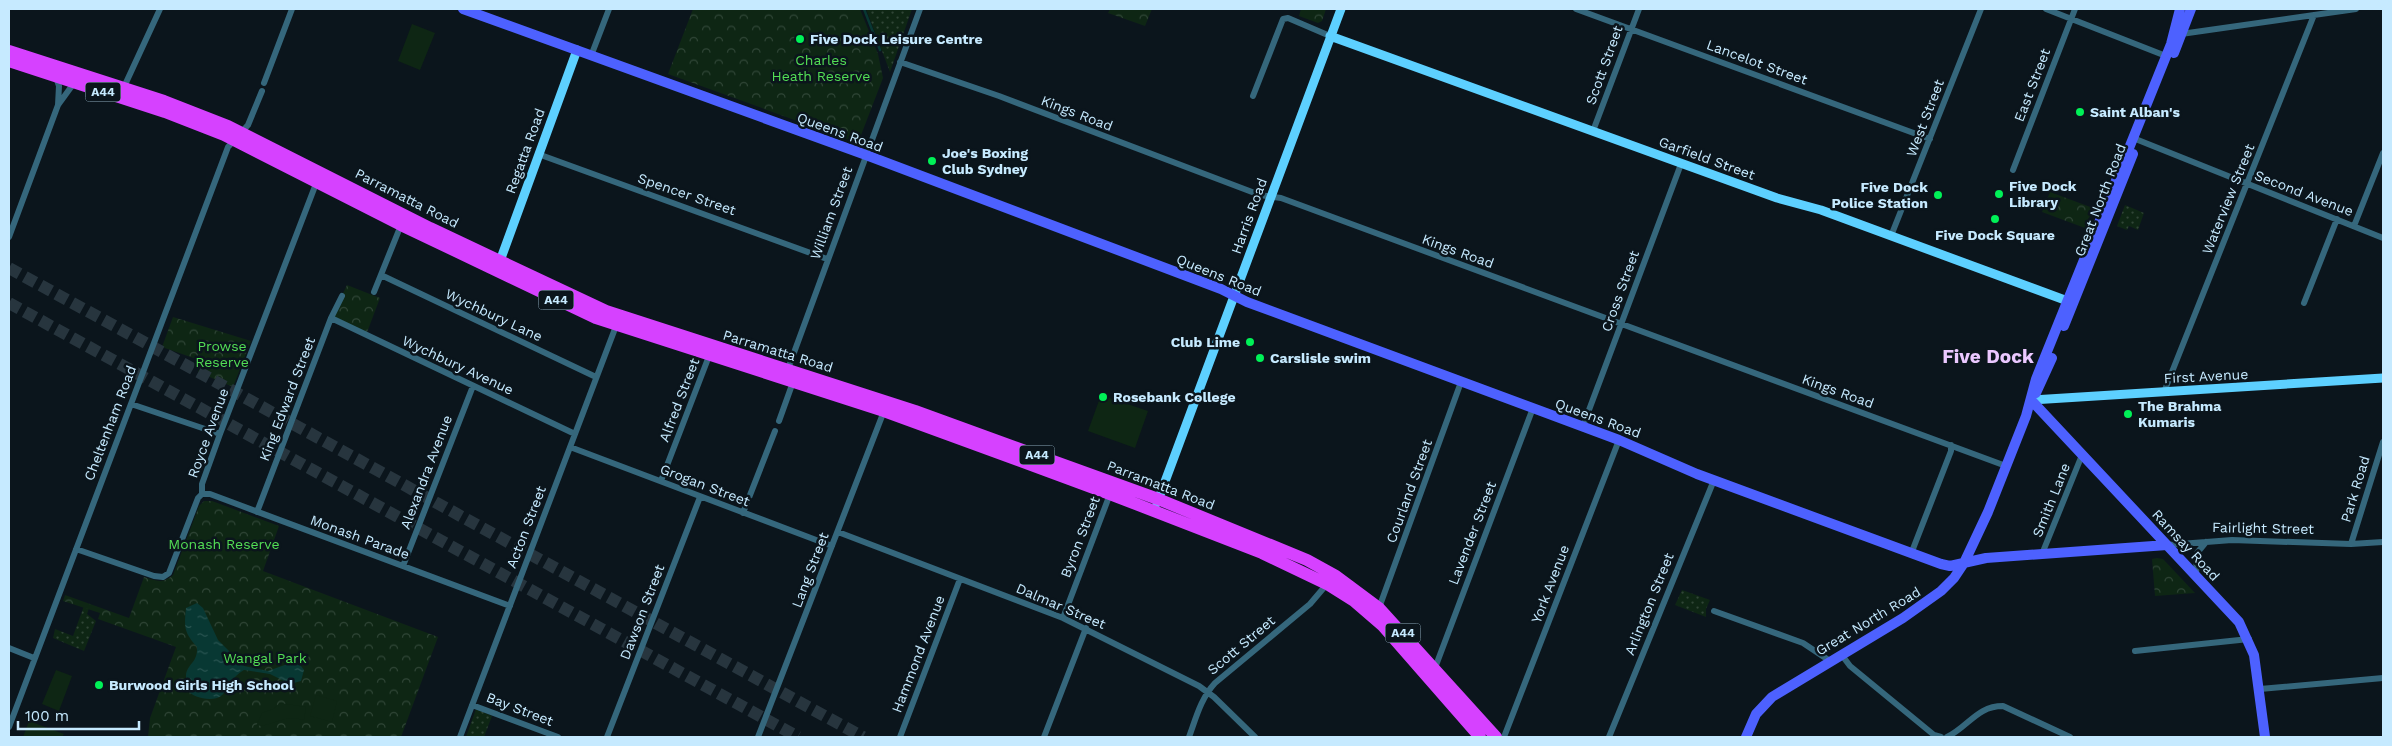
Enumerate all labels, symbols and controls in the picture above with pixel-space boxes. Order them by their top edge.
street label: Scott Street [1582,23,1626,107]
place label: Five Dock Leisure Centre [810,31,983,47]
marker: Five Dock Leisure Centre [794,33,806,45]
street label: Lancelot Street [1704,36,1810,88]
street label: East Street [2011,46,2053,124]
park label: Charles Heath Reserve [772,52,870,84]
street label: West Street [1903,77,1947,159]
road number: A44 [86,82,120,101]
street label: Kings Road [1039,92,1115,134]
place label: Saint Alban's [2090,104,2180,120]
street label: Regatta Road [502,106,548,196]
marker: Saint Alban's [2074,106,2086,118]
street label: Queens Road [795,109,885,155]
street label: Garfield Street [1657,133,1757,183]
street label: Great North Road [2071,141,2129,259]
street label: Waterview Street [2199,141,2257,256]
place label: Joe's Boxing Club Sydney [942,145,1028,177]
marker: Joe's Boxing Club Sydney [926,155,938,167]
street label: William Street [807,164,855,262]
street label: Parramatta Road [353,165,461,231]
street label: Second Avenue [2252,167,2356,219]
street label: Spencer Street [636,170,738,218]
street label: Harris Road [1228,176,1270,256]
place label: Five Dock Library [2009,178,2077,210]
place label: Five Dock Police Station [1831,179,1928,211]
marker: Five Dock Library [1993,188,2005,200]
marker: Five Dock Police Station [1932,189,1944,201]
marker: Five Dock Square [1989,213,2001,225]
place label: Five Dock Square [1935,227,2055,243]
street label: Kings Road [1420,231,1496,271]
street label: Cross Street [1598,248,1642,334]
street label: Queens Road [1174,251,1264,299]
street label: Wychbury Lane [443,286,545,344]
road number: A44 [538,290,574,310]
street label: Parramatta Road [721,327,835,375]
street label: Wychbury Avenue [400,332,516,398]
street label: King Edward Street [256,334,318,463]
place label: Club Lime [1171,334,1240,350]
marker: Club Lime [1244,336,1256,348]
park label: Prowse Reserve [195,338,249,370]
district label: Five Dock [1942,345,2034,368]
place label: Carslisle swim [1270,350,1371,366]
marker: Carslisle swim [1254,352,1266,364]
street label: Alfred Street [656,356,702,444]
street label: Cheltenham Road [81,363,139,483]
street label: First Avenue [2163,366,2249,386]
street label: Kings Road [1800,371,1876,411]
street label: Royce Avenue [184,386,232,480]
place label: Rosebank College [1113,389,1236,405]
marker: Rosebank College [1097,391,1109,403]
street label: Queens Road [1553,395,1643,441]
place label: The Brahma Kumaris [2138,398,2222,430]
marker: The Brahma Kumaris [2122,408,2134,420]
street label: Alexandra Avenue [397,413,455,531]
street label: Courland Street [1383,437,1435,545]
road number: A44 [1020,446,1054,464]
street label: Park Road [2337,454,2373,524]
street label: Parramatta Road [1105,457,1217,513]
street label: Grogan Street [658,461,752,510]
street label: Smith Lane [2029,461,2073,539]
street label: Lavender Street [1445,479,1499,587]
street label: Acton Street [503,483,549,570]
street label: Byron Street [1057,494,1103,580]
street label: Ramsay Road [2149,506,2223,584]
street label: Monash Parade [308,512,412,562]
street label: Fairlight Street [2212,519,2314,537]
street label: Lang Street [788,530,832,610]
park label: Monash Reserve [168,536,280,552]
street label: York Avenue [1528,543,1572,625]
street label: Arlington Street [1621,550,1677,657]
street label: Dawson Street [616,562,668,662]
street label: Dalmar Street [1014,580,1108,632]
street label: Great North Road [1813,583,1923,659]
street label: Hammond Avenue [888,593,948,715]
street label: Scott Street [1204,612,1278,678]
road number: A44 [1386,624,1420,642]
park label: Wangal Park [223,650,307,666]
place label: Burwood Girls High School [109,677,294,693]
marker: Burwood Girls High School [93,679,105,691]
street label: Bay Street [484,689,556,729]
scale bar [18,698,139,730]
text: 100 m [25,707,69,725]

